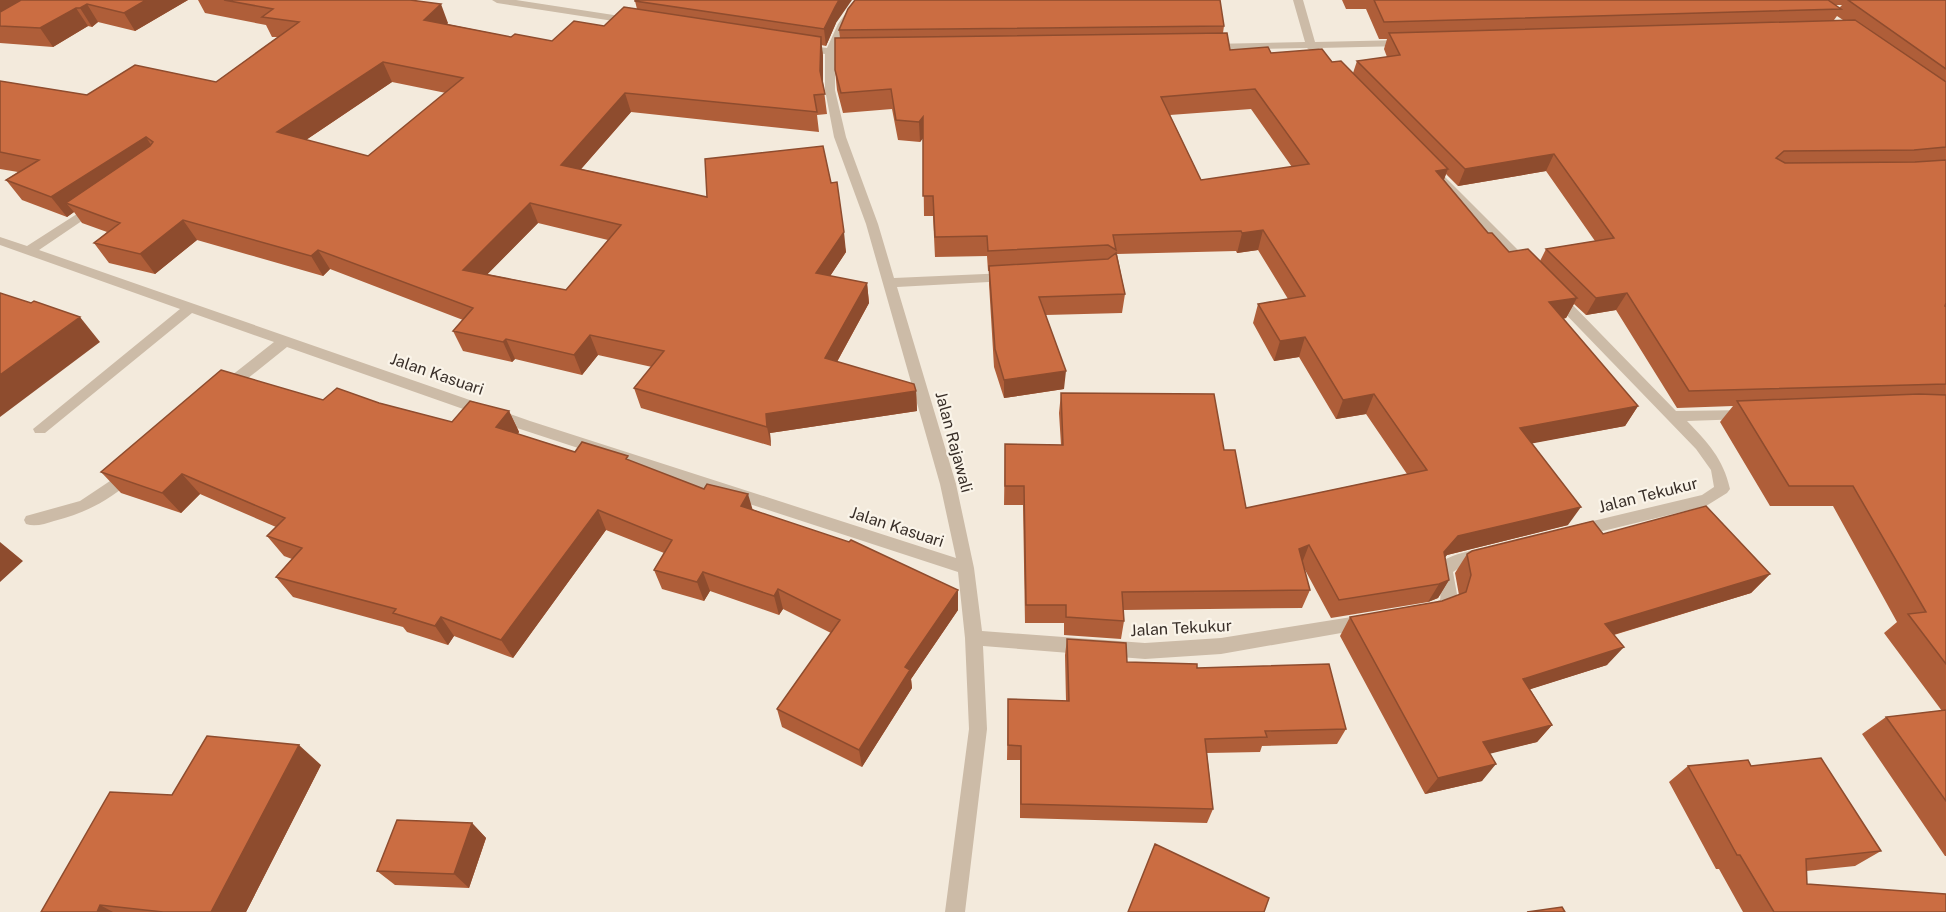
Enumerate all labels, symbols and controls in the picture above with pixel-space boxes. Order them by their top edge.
street label: Jalan Kasuari [388,349,486,399]
street label: Jalan Rajawali [931,389,977,495]
street label: Jalan Tekukur [1596,473,1700,517]
street label: Jalan Kasuari [848,503,946,551]
street label: Jalan Tekukur [1130,616,1232,640]

